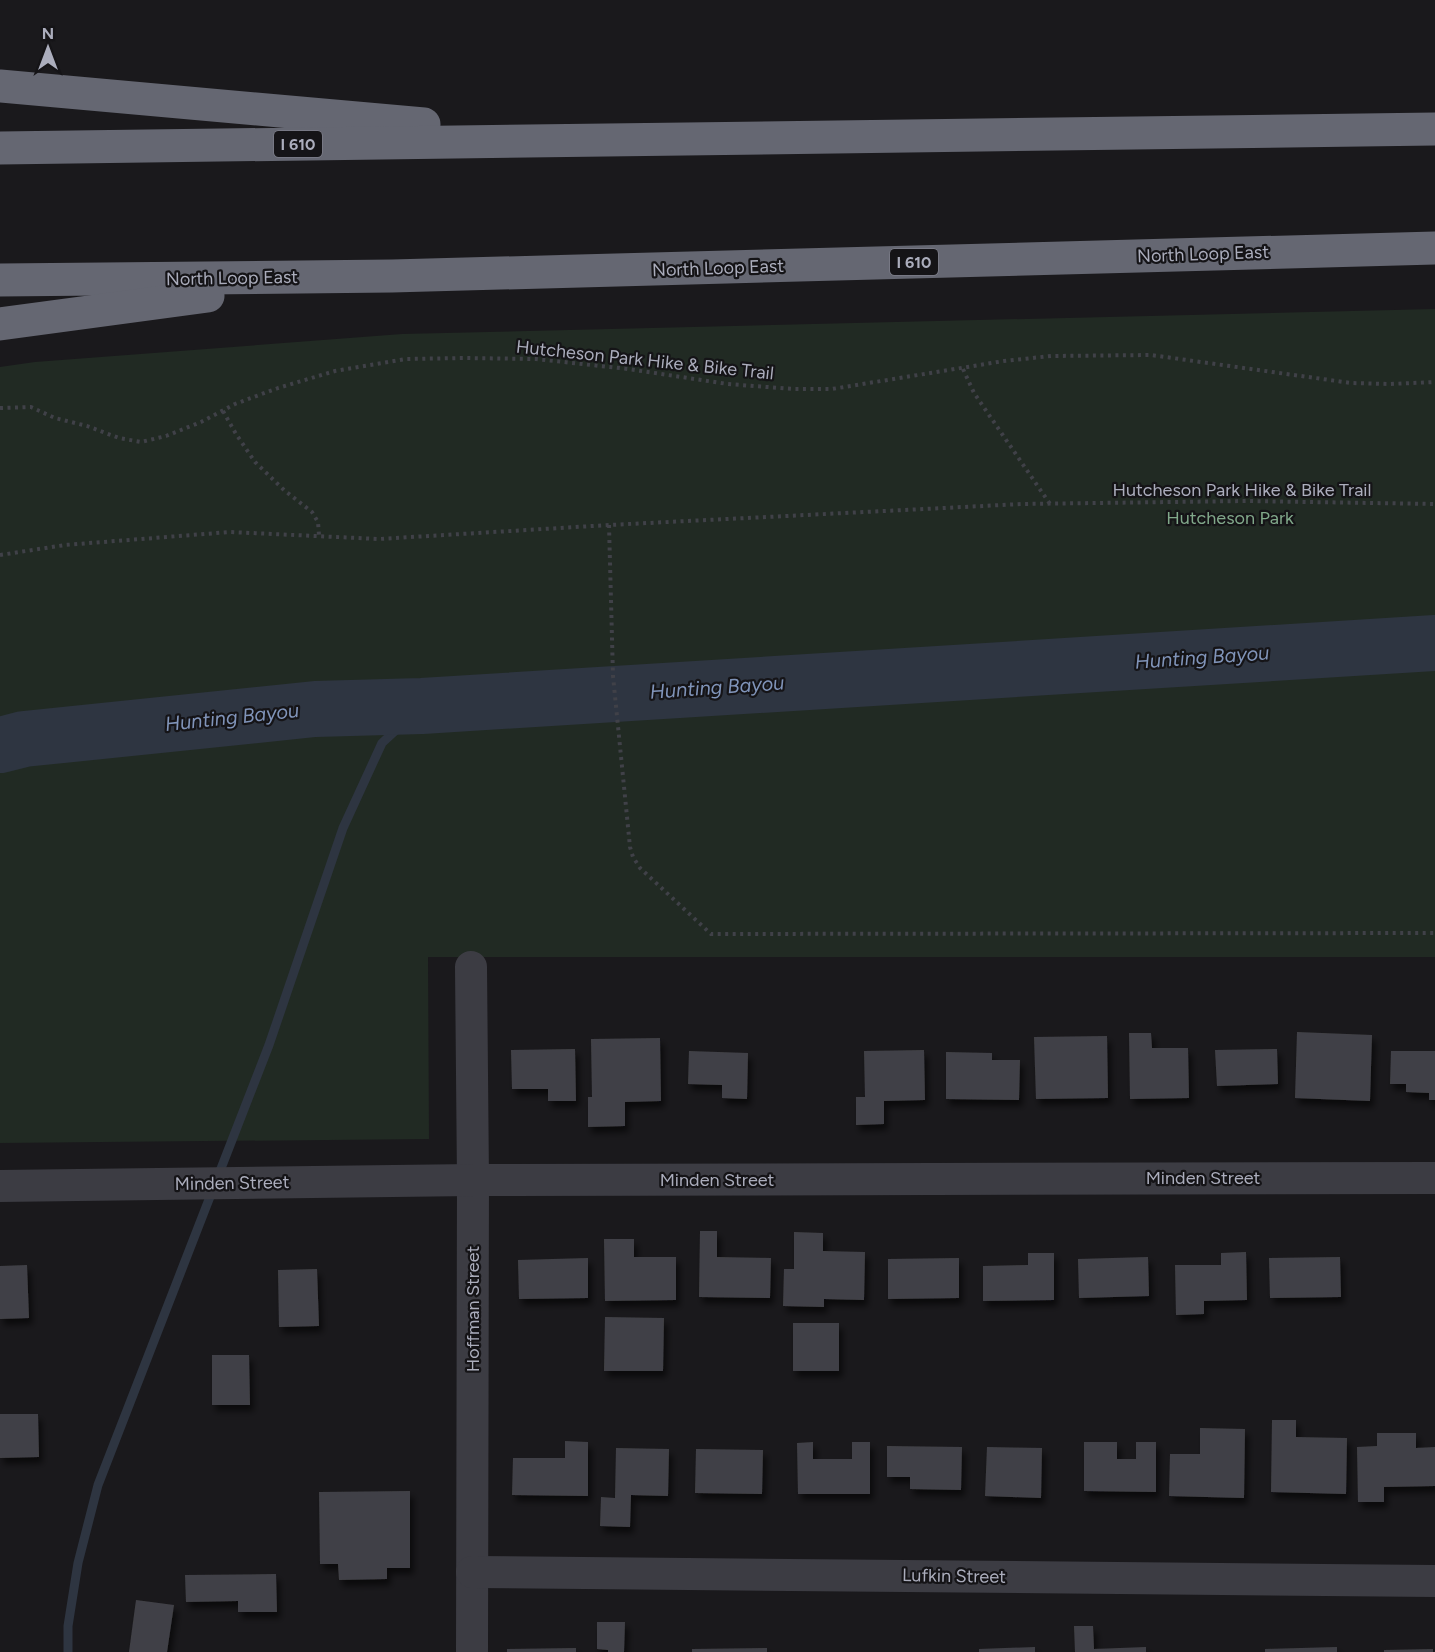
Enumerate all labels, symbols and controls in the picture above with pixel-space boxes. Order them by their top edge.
north arrow [18,18,78,78]
text: N [42,24,54,43]
road number: I 610 [274,131,322,157]
street label: North Loop East [1137,241,1270,267]
road number: I 610 [890,249,938,275]
street label: North Loop East [652,255,785,281]
street label: North Loop East [166,266,298,290]
street label: Hutcheson Park Hike & Bike Trail [515,336,775,384]
street label: Hutcheson Park Hike & Bike Trail [1113,479,1371,501]
park label: Hutcheson Park [1166,507,1294,529]
water label: Hunting Bayou [1134,640,1270,674]
water label: Hunting Bayou [649,670,785,704]
water label: Hunting Bayou [164,698,300,736]
street label: Minden Street [1146,1167,1261,1189]
street label: Minden Street [660,1169,775,1191]
street label: Minden Street [174,1171,290,1195]
street label: Hoffman Street [462,1245,484,1372]
street label: Lufkin Street [902,1564,1006,1588]

